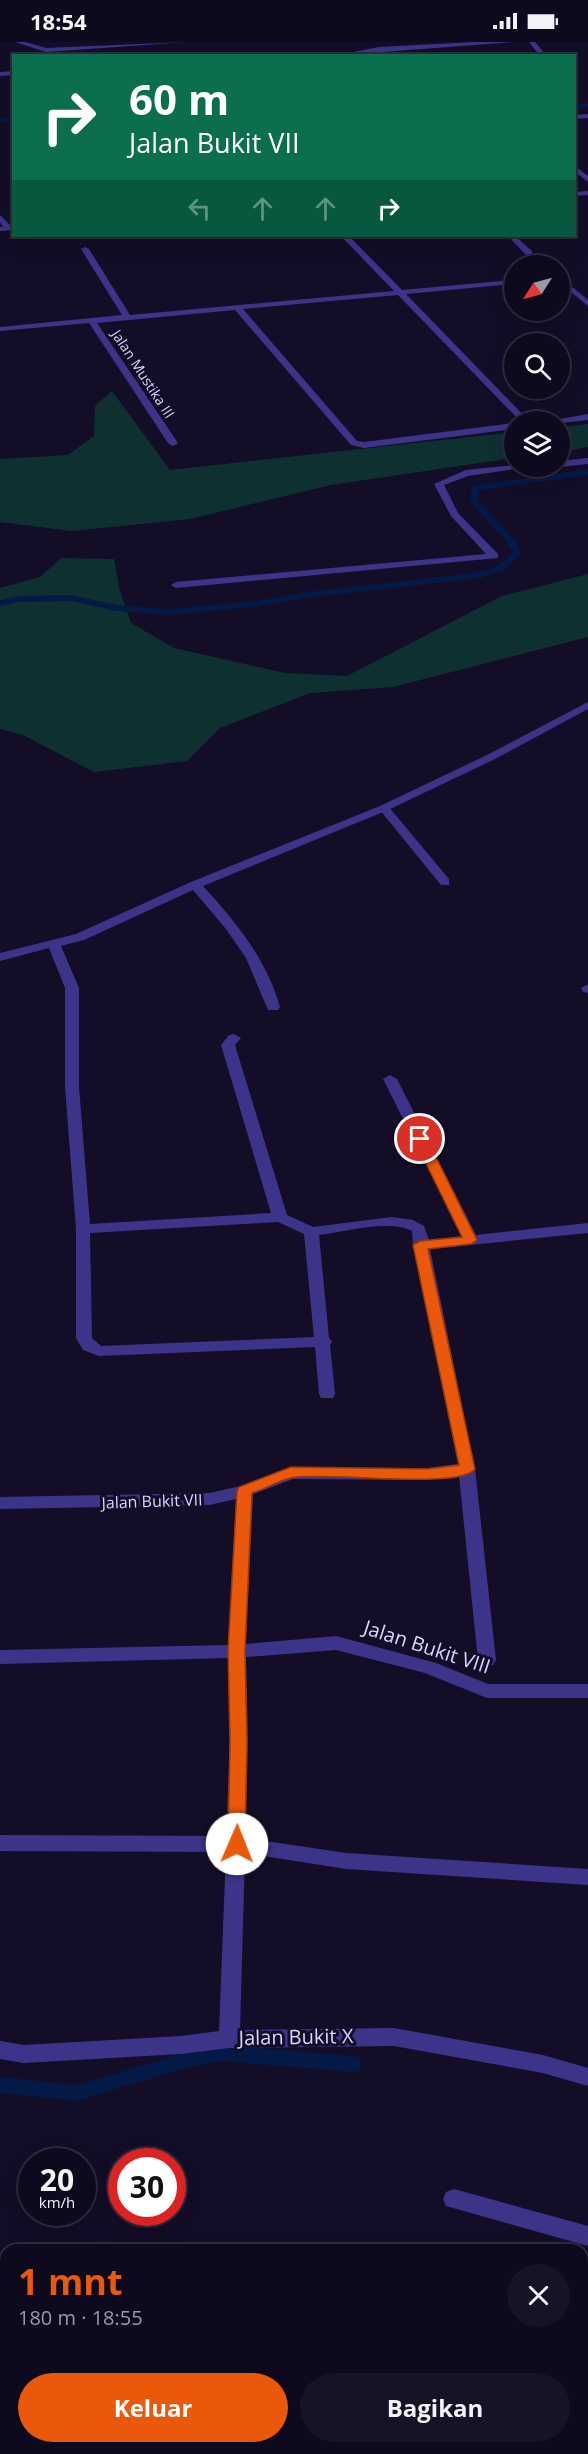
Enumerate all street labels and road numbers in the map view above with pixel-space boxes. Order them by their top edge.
street label: Jalan Mustika III [107,324,179,422]
street label: Jalan Bukit VII [99,1488,203,1514]
street label: Jalan Bukit VIII [358,1613,494,1680]
street label: Jalan Bukit X [236,2022,354,2051]

